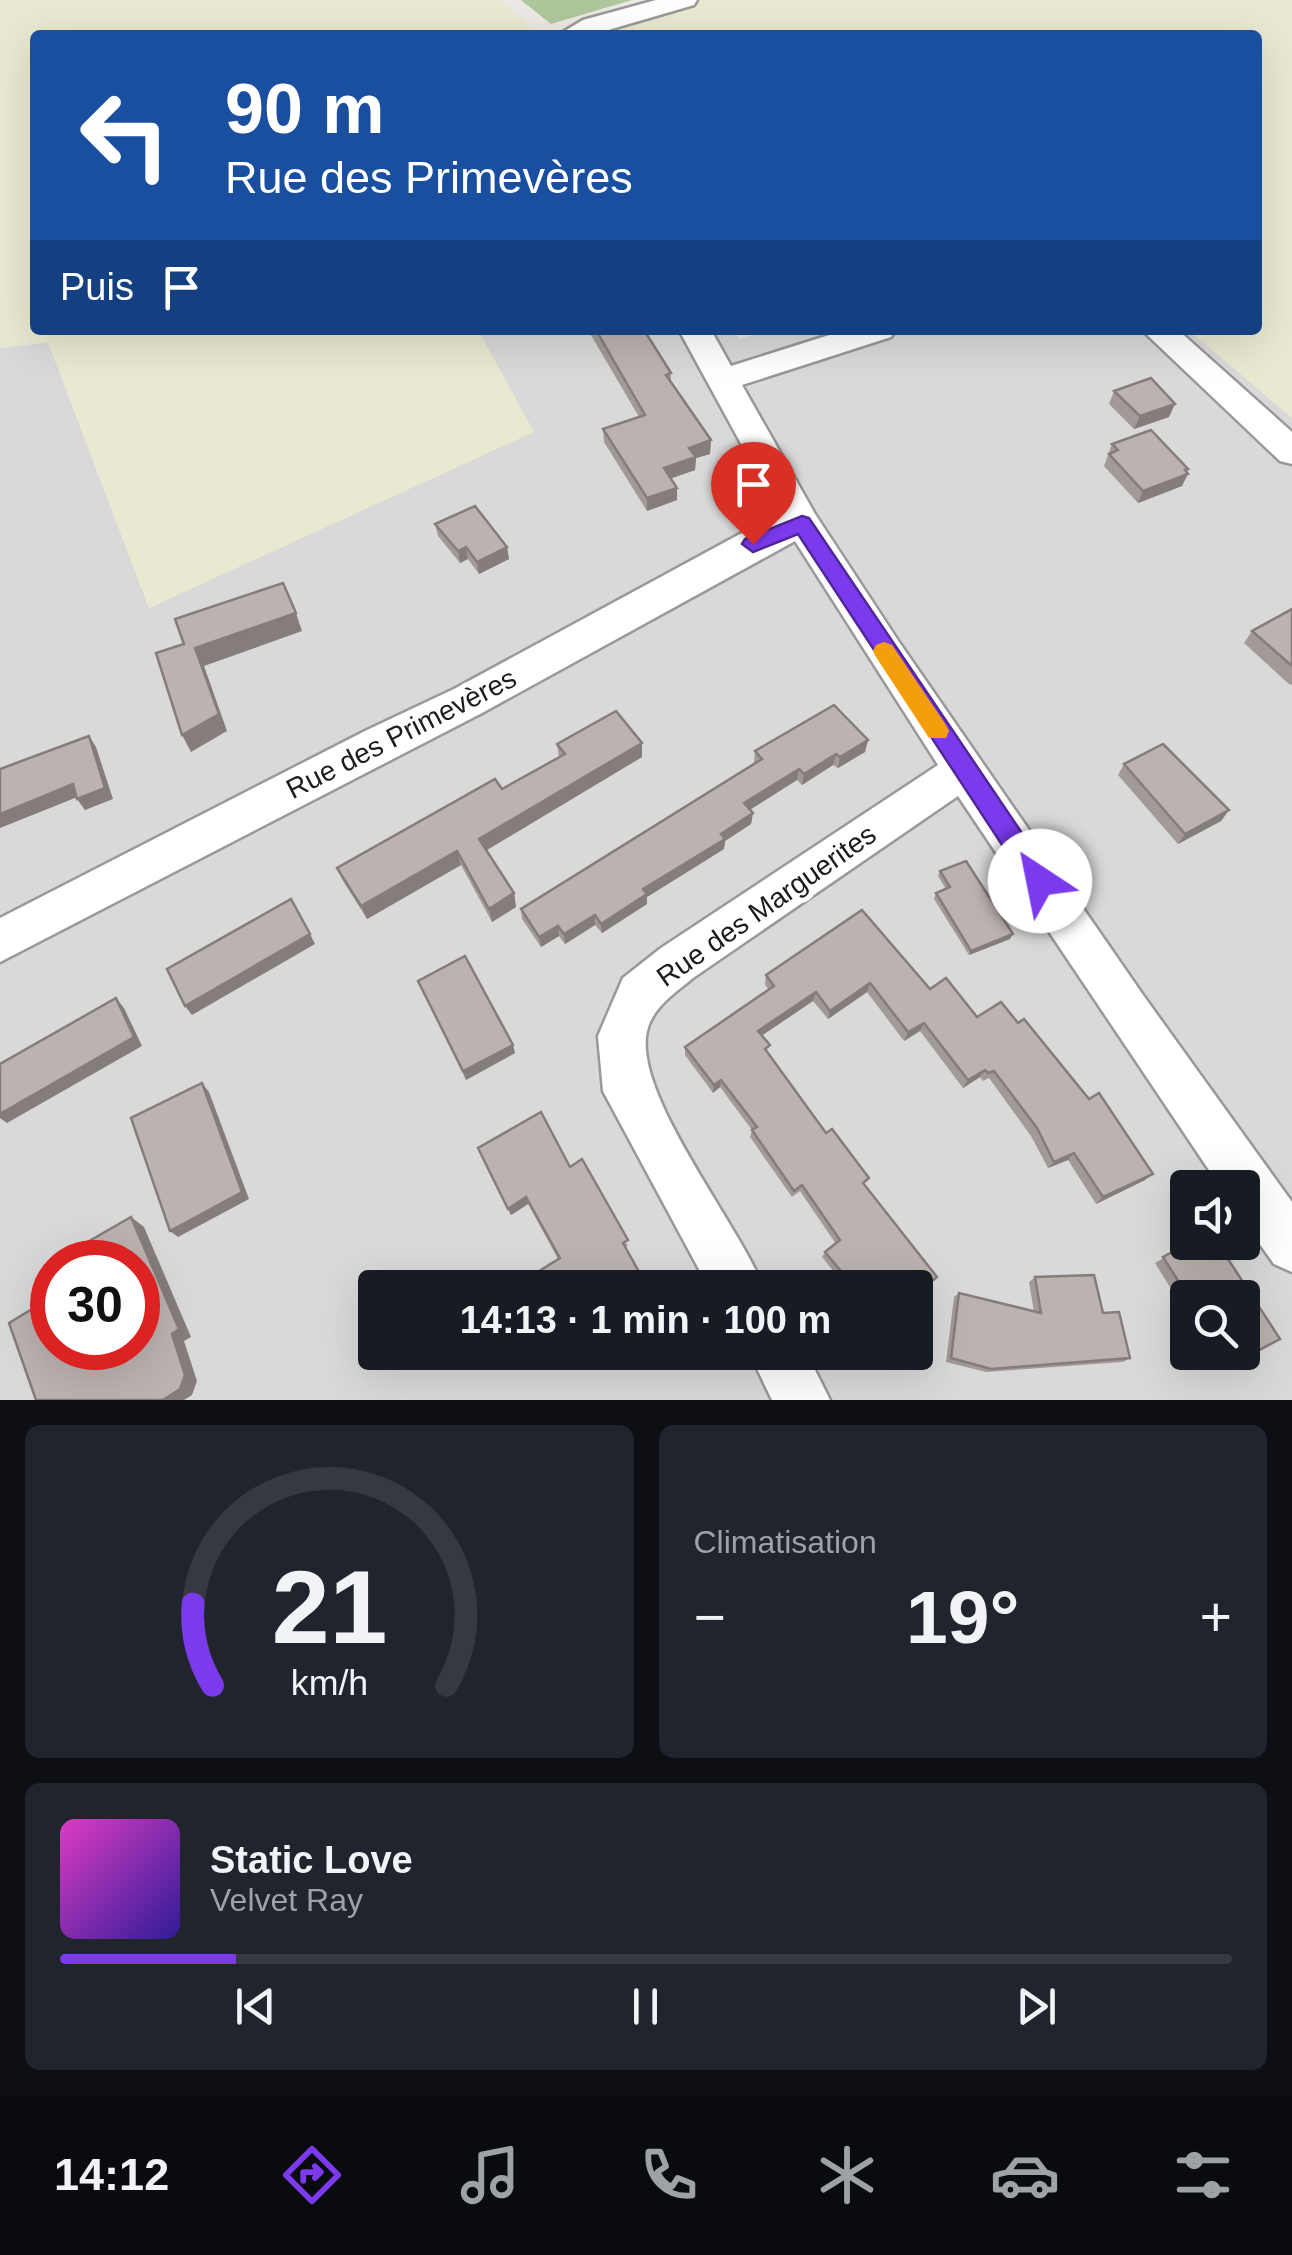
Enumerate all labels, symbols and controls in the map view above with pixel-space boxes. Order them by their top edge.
icon: left [60,70,190,200]
text: 90 m [225,70,385,148]
text: Rue des Primevères [225,152,633,203]
icon: arrive [154,260,209,315]
text: Puis [60,266,134,308]
pin [711,442,796,545]
icon: arrive [726,457,781,512]
street label: Rue des Primevères [281,662,521,805]
street label: Rue des Marguerites [651,818,882,993]
position arrow [988,829,1092,933]
map controls [1170,1170,1260,1370]
button: sound [1170,1170,1260,1260]
speed limit sign: 30 [30,1240,160,1370]
button: search [1170,1280,1260,1370]
text: 14:13 · 1 min · 100 m [460,1299,831,1341]
text: Climatisation [694,1524,877,1560]
text: 21 [271,1549,387,1665]
text: 19° [906,1575,1019,1659]
text: − [694,1586,726,1648]
text: + [1200,1586,1232,1648]
text: km/h [291,1663,368,1703]
text: Static Love [210,1839,413,1881]
text: Velvet Ray [210,1882,363,1918]
icon: previous [228,1979,283,2034]
icon: pause [618,1979,673,2034]
icon: next [1009,1979,1064,2034]
icon: directions [277,2140,347,2210]
icon: music [455,2140,525,2210]
icon: phone [634,2140,704,2210]
icon: climate [812,2140,882,2210]
icon: car [990,2140,1060,2210]
icon: filters [1168,2140,1238,2210]
text: 14:12 [54,2149,169,2200]

